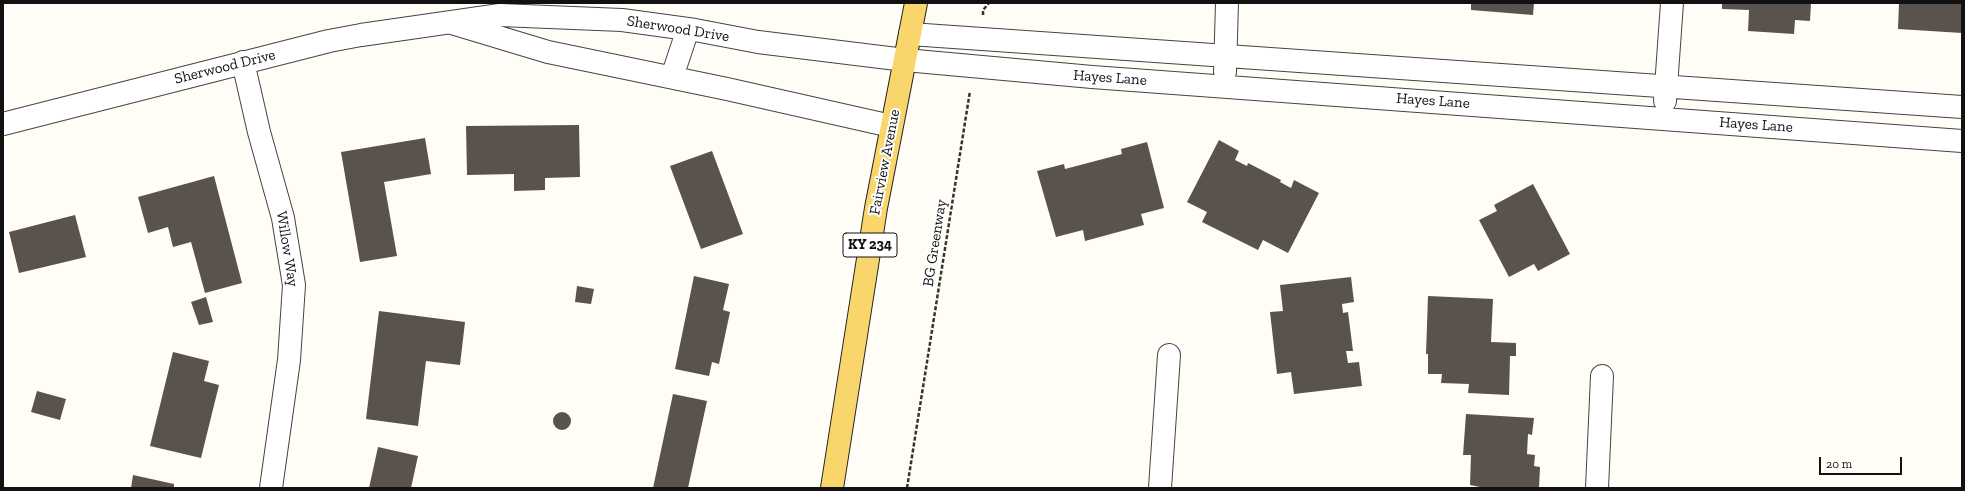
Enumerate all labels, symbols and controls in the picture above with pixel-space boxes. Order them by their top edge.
street label: Sherwood Drive [626,12,730,46]
street label: Sherwood Drive [173,46,277,88]
street label: Hayes Lane [1073,66,1147,90]
street label: Hayes Lane [1396,89,1470,113]
street label: Fairview Avenue [866,108,904,216]
street label: Hayes Lane [1719,113,1793,137]
street label: BG Greenway [919,198,951,288]
street label: Willow Way [272,210,302,288]
road number: KY 234 [843,233,897,257]
scale bar [1821,449,1904,475]
text: 20 m [1826,457,1852,471]

